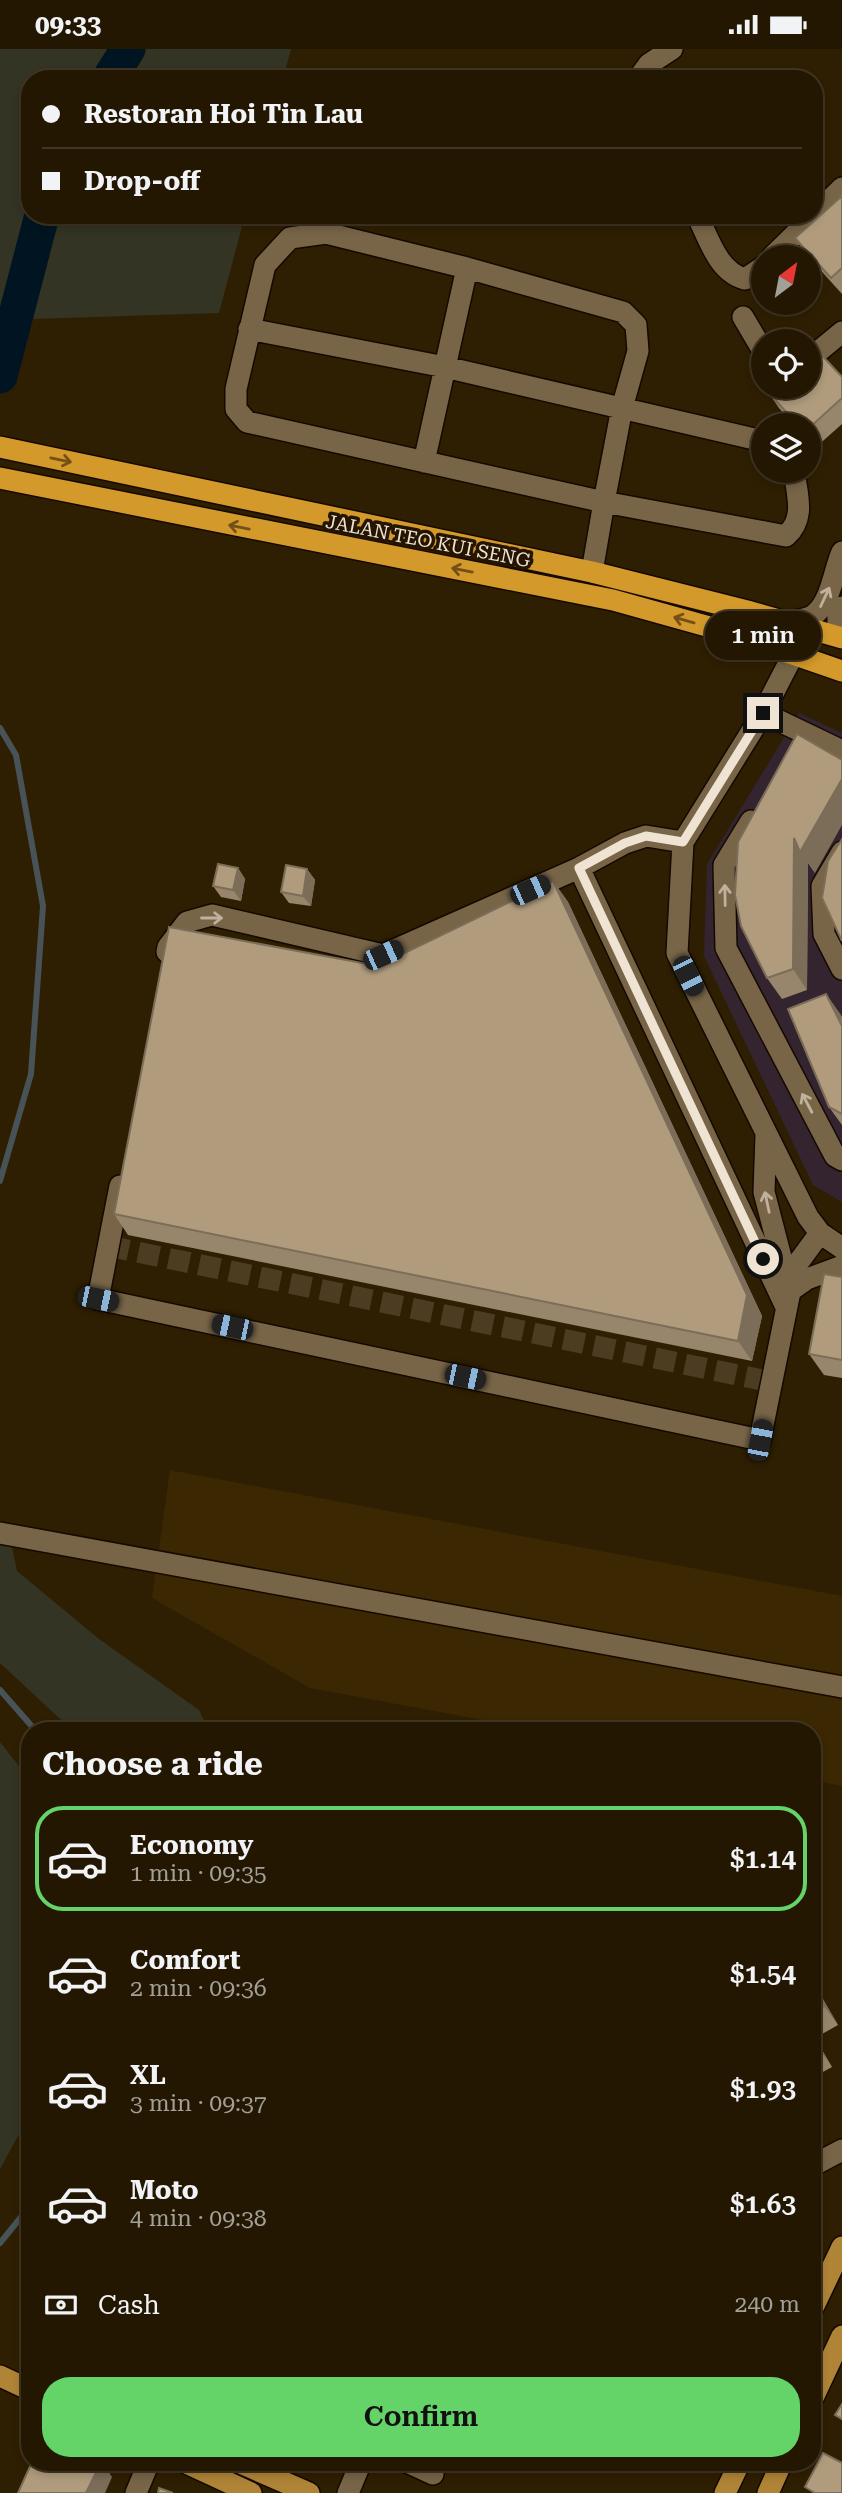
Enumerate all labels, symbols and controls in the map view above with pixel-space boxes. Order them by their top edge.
text: 09:33 [35,10,101,40]
text: Restoran Hoi Tin Lau [84,99,363,129]
text: Drop-off [84,166,200,196]
north arrow [751,245,821,315]
map controls [751,245,821,483]
button: locate [751,329,821,399]
button: layers [751,413,821,483]
one-way arrow [49,453,72,467]
street label: JALAN TEO KUI SENG [324,510,533,572]
one-way arrow [228,519,251,533]
one-way arrow [451,563,474,577]
one-way arrow [819,587,832,608]
callout: 1 min [705,611,821,661]
one-way arrow [673,612,695,625]
text: 1 min [731,622,795,649]
route end [747,697,779,729]
car [507,872,554,908]
one-way arrow [718,884,732,907]
one-way arrow [201,911,224,925]
car [360,937,407,973]
car [670,953,707,999]
one-way arrow [799,1093,813,1114]
one-way arrow [759,1191,772,1213]
route start [747,1243,779,1275]
car [76,1284,121,1314]
car [210,1312,255,1342]
car [443,1362,488,1392]
car [746,1417,775,1463]
text: Choose a ride [42,1745,263,1783]
icon: car [46,1827,109,1890]
text: Economy [130,1830,253,1860]
text: $1.14 [730,1844,796,1874]
text: 1 min · 09:35 [130,1860,267,1887]
icon: car [46,1942,109,2005]
text: Comfort [130,1945,240,1975]
text: $1.54 [730,1959,796,1989]
text: 2 min · 09:36 [130,1975,267,2002]
icon: car [46,2057,109,2120]
text: XL [130,2060,166,2090]
text: $1.93 [730,2074,796,2104]
text: 3 min · 09:37 [130,2090,267,2117]
icon: car [46,2172,109,2235]
text: Moto [130,2175,199,2205]
text: $1.63 [730,2189,796,2219]
text: 4 min · 09:38 [130,2205,267,2232]
icon: cash [42,2286,80,2324]
text: Cash [98,2290,160,2320]
text: 240 m [735,2291,800,2318]
button: Confirm [42,2377,800,2457]

